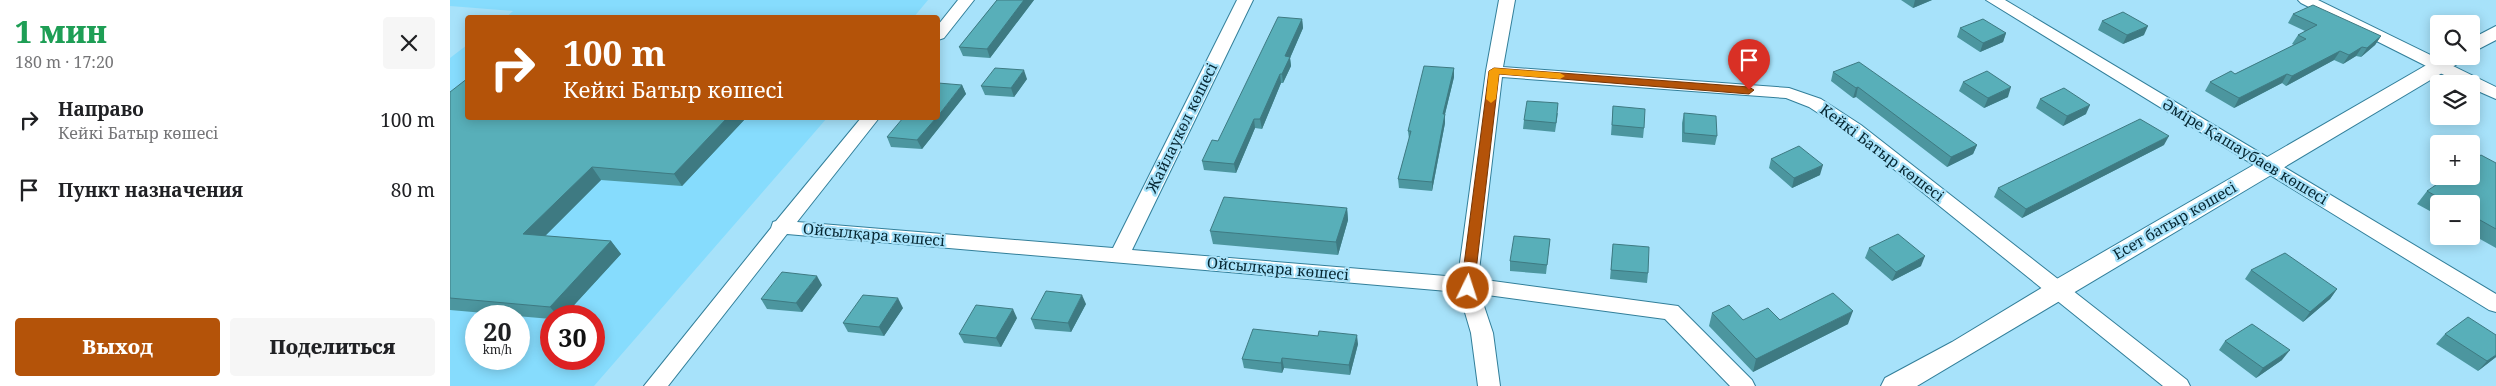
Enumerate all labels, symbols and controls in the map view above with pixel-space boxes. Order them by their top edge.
text: 1 мин [15,11,107,52]
map controls [2430,15,2480,245]
button: search [2430,15,2480,65]
button: close [383,17,435,69]
text: 100 m [563,29,666,76]
icon: right [480,35,545,100]
pin [1728,39,1770,90]
icon: arrive [1735,46,1763,74]
text: 180 m · 17:20 [15,51,114,73]
street label: Жайлаукөл көшесі [1140,59,1221,197]
text: Кейкі Батыр көшесі [563,74,784,104]
button: layers [2430,75,2480,125]
street label: Әміре Қашаубаев көшесі [2159,94,2332,209]
text: Направо [58,96,144,122]
street label: Кейкі Батыр көшесі [1816,99,1949,205]
icon: right [15,106,43,134]
text: 100 m [380,107,435,133]
text: Кейкі Батыр көшесі [58,122,219,144]
button: + [2430,135,2480,185]
icon: arrive [15,176,43,204]
street label: Есет батыр көшесі [2109,176,2240,264]
text: Пункт назначения [58,177,243,203]
text: 80 m [391,177,435,203]
button: − [2430,195,2480,245]
street label: Ойсылқара көшесі [802,218,946,250]
street label: Ойсылқара көшесі [1206,252,1350,284]
position arrow [1441,261,1493,313]
speed limit sign: 30 [540,305,605,370]
text: 20 [483,314,512,348]
button: Выход [15,318,220,376]
button: Поделиться [230,318,435,376]
text: km/h [483,341,512,358]

